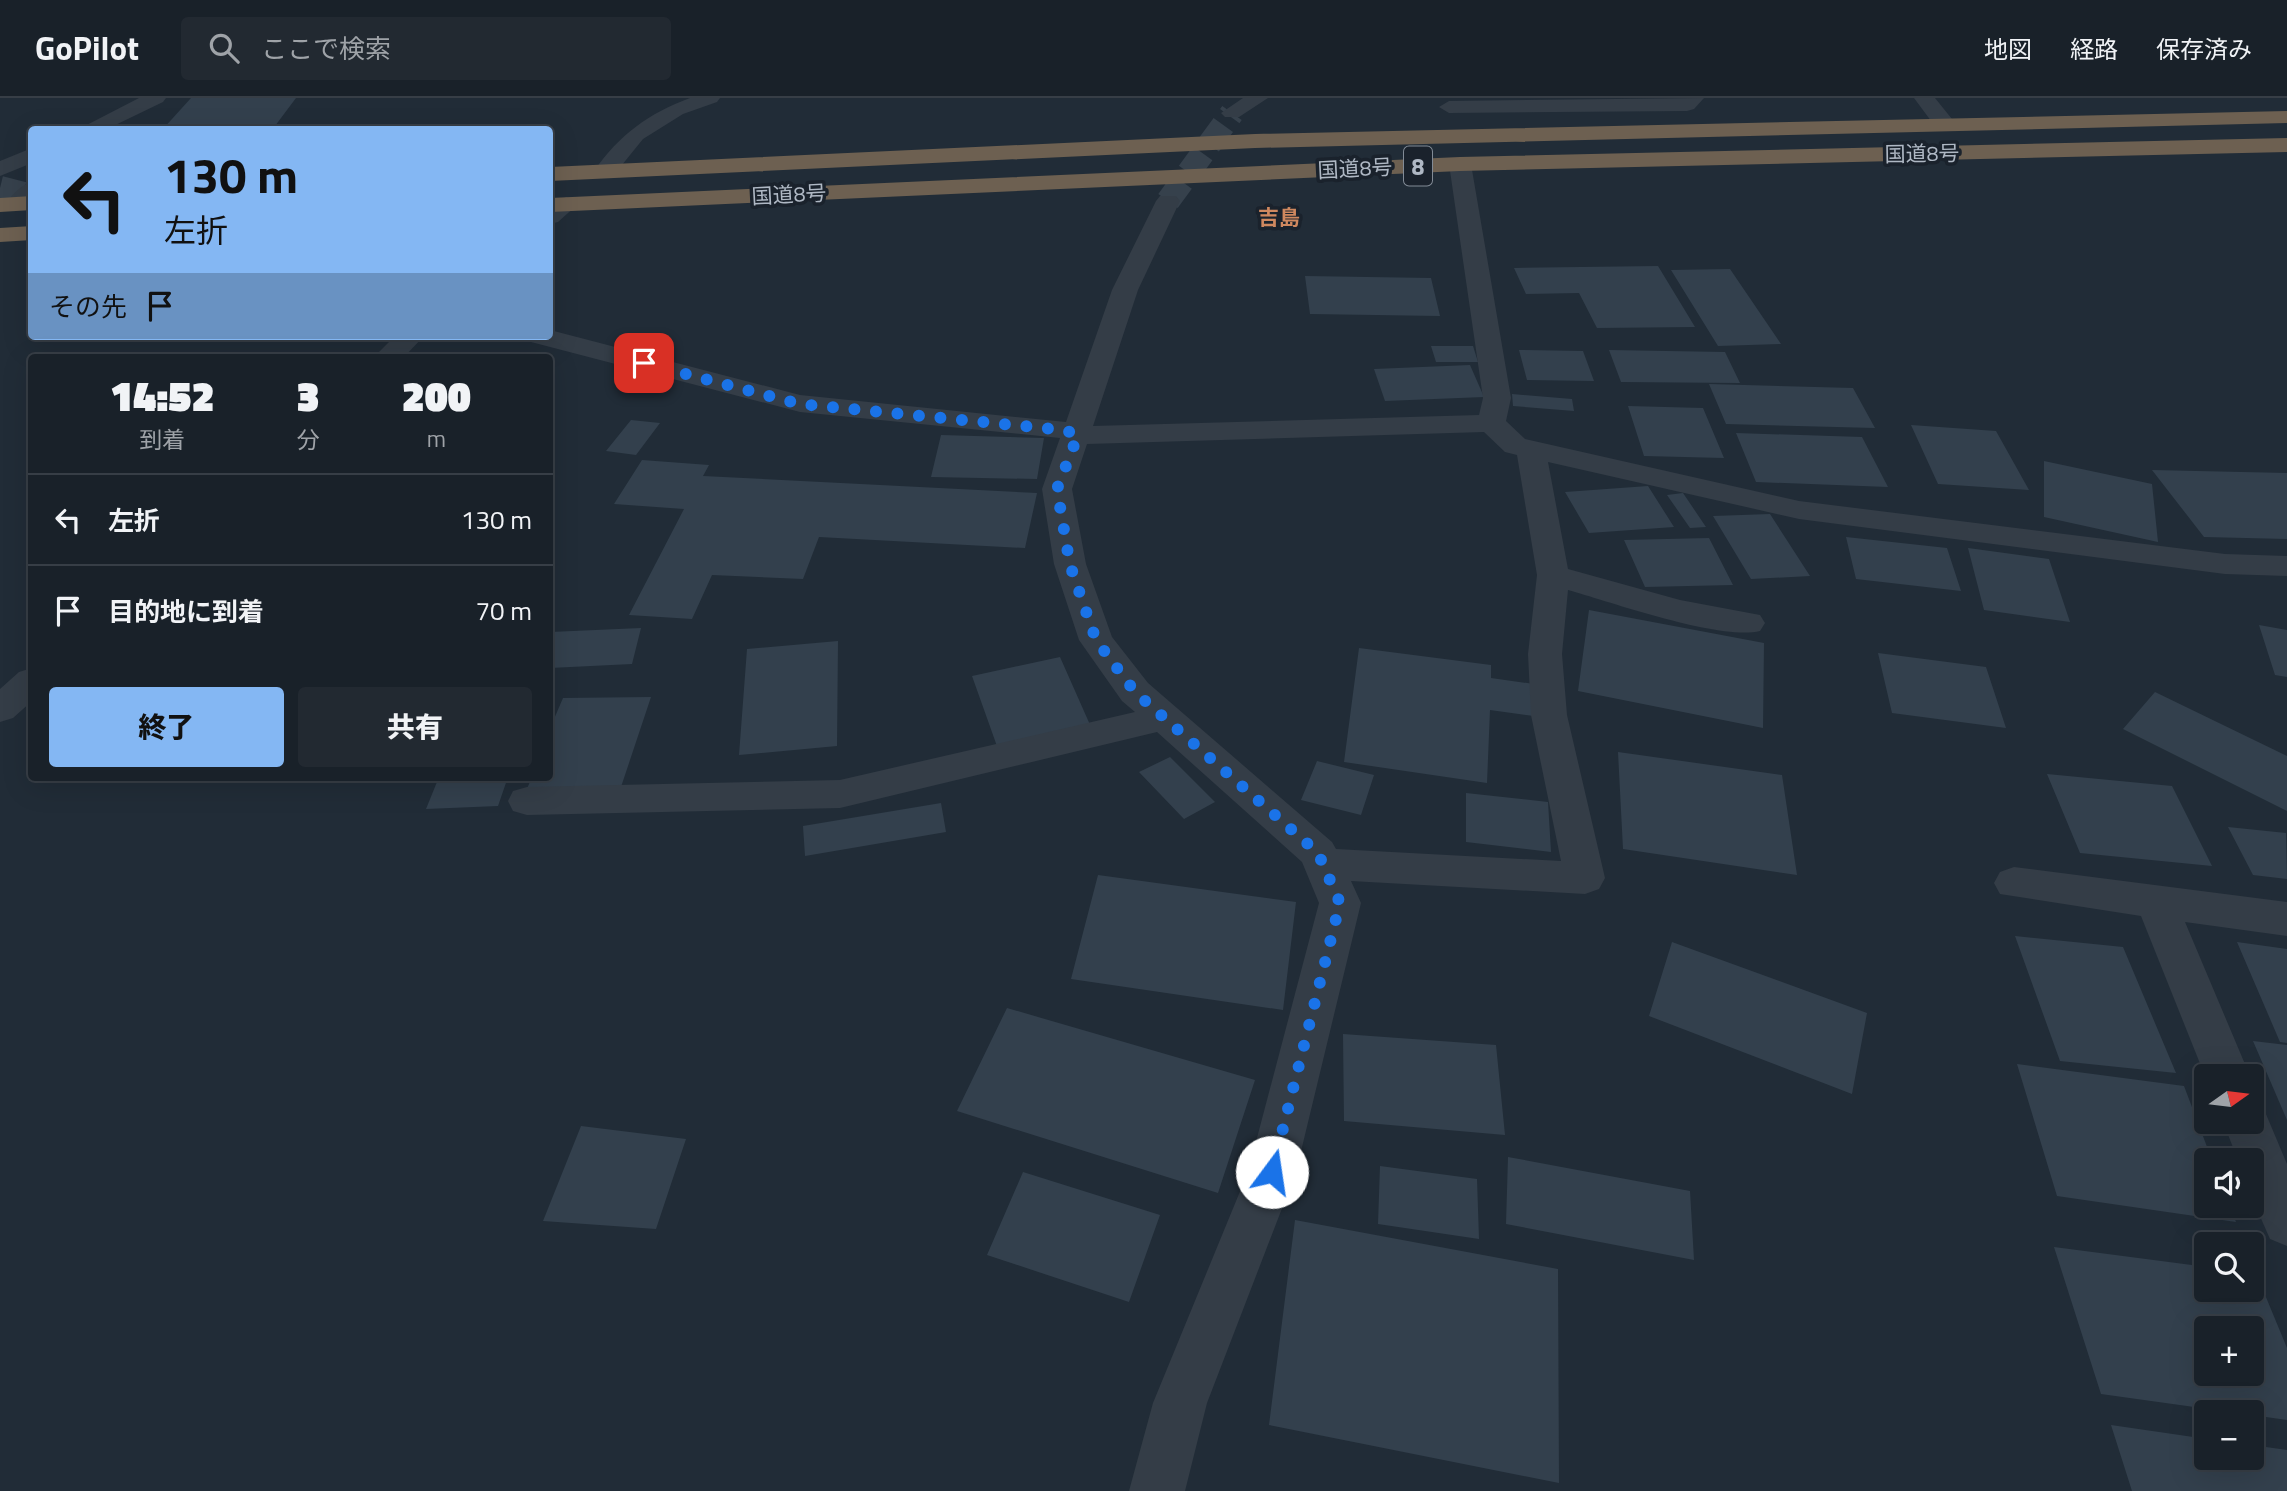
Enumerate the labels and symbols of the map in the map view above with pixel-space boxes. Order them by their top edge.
street label: 国道8号 [1884,136,1960,170]
road number: 8 [1404,146,1432,186]
street label: 国道8号 [1317,150,1393,186]
street label: 国道8号 [751,176,827,212]
district label: 吉島 [1258,201,1300,233]
pin [614,333,674,393]
north arrow [2194,1064,2264,1134]
position arrow [1235,1135,1309,1209]

